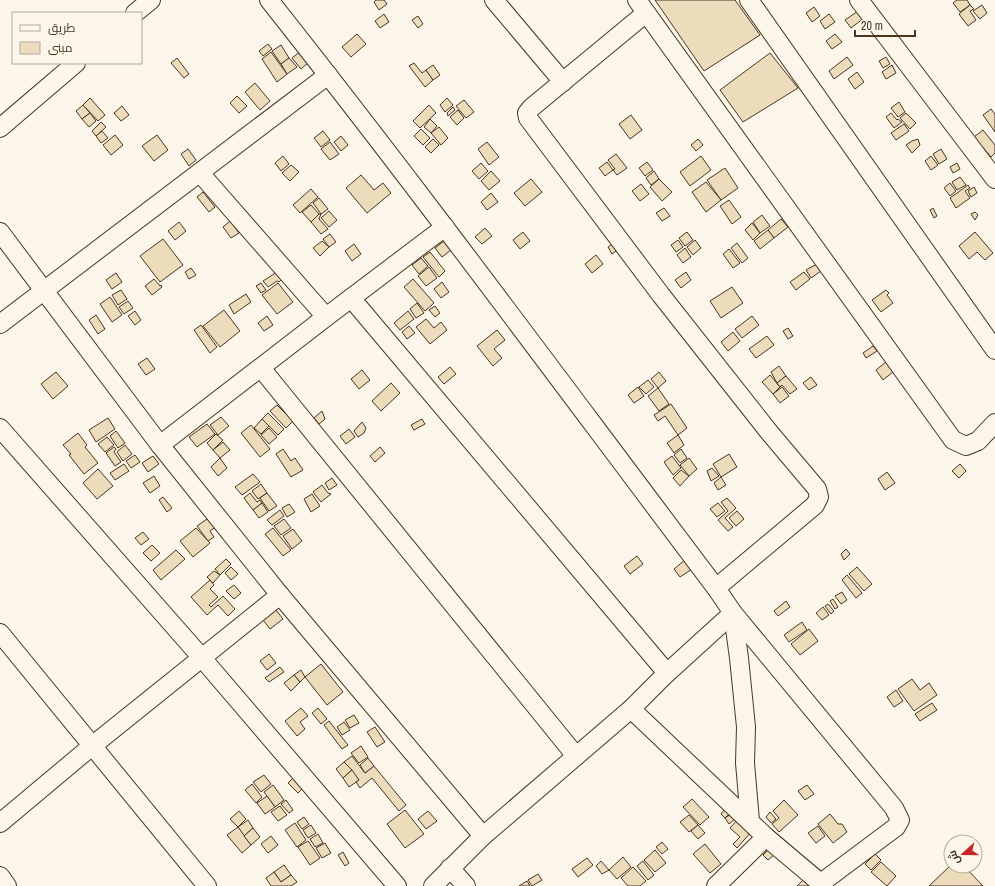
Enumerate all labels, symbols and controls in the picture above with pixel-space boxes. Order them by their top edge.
legend [12,12,142,64]
scale bar [855,12,915,38]
text: 20 m [861,18,883,34]
text: طريق [48,20,76,36]
text: مبنى [48,40,73,56]
north arrow [943,834,983,874]
text: ش [945,848,963,867]

